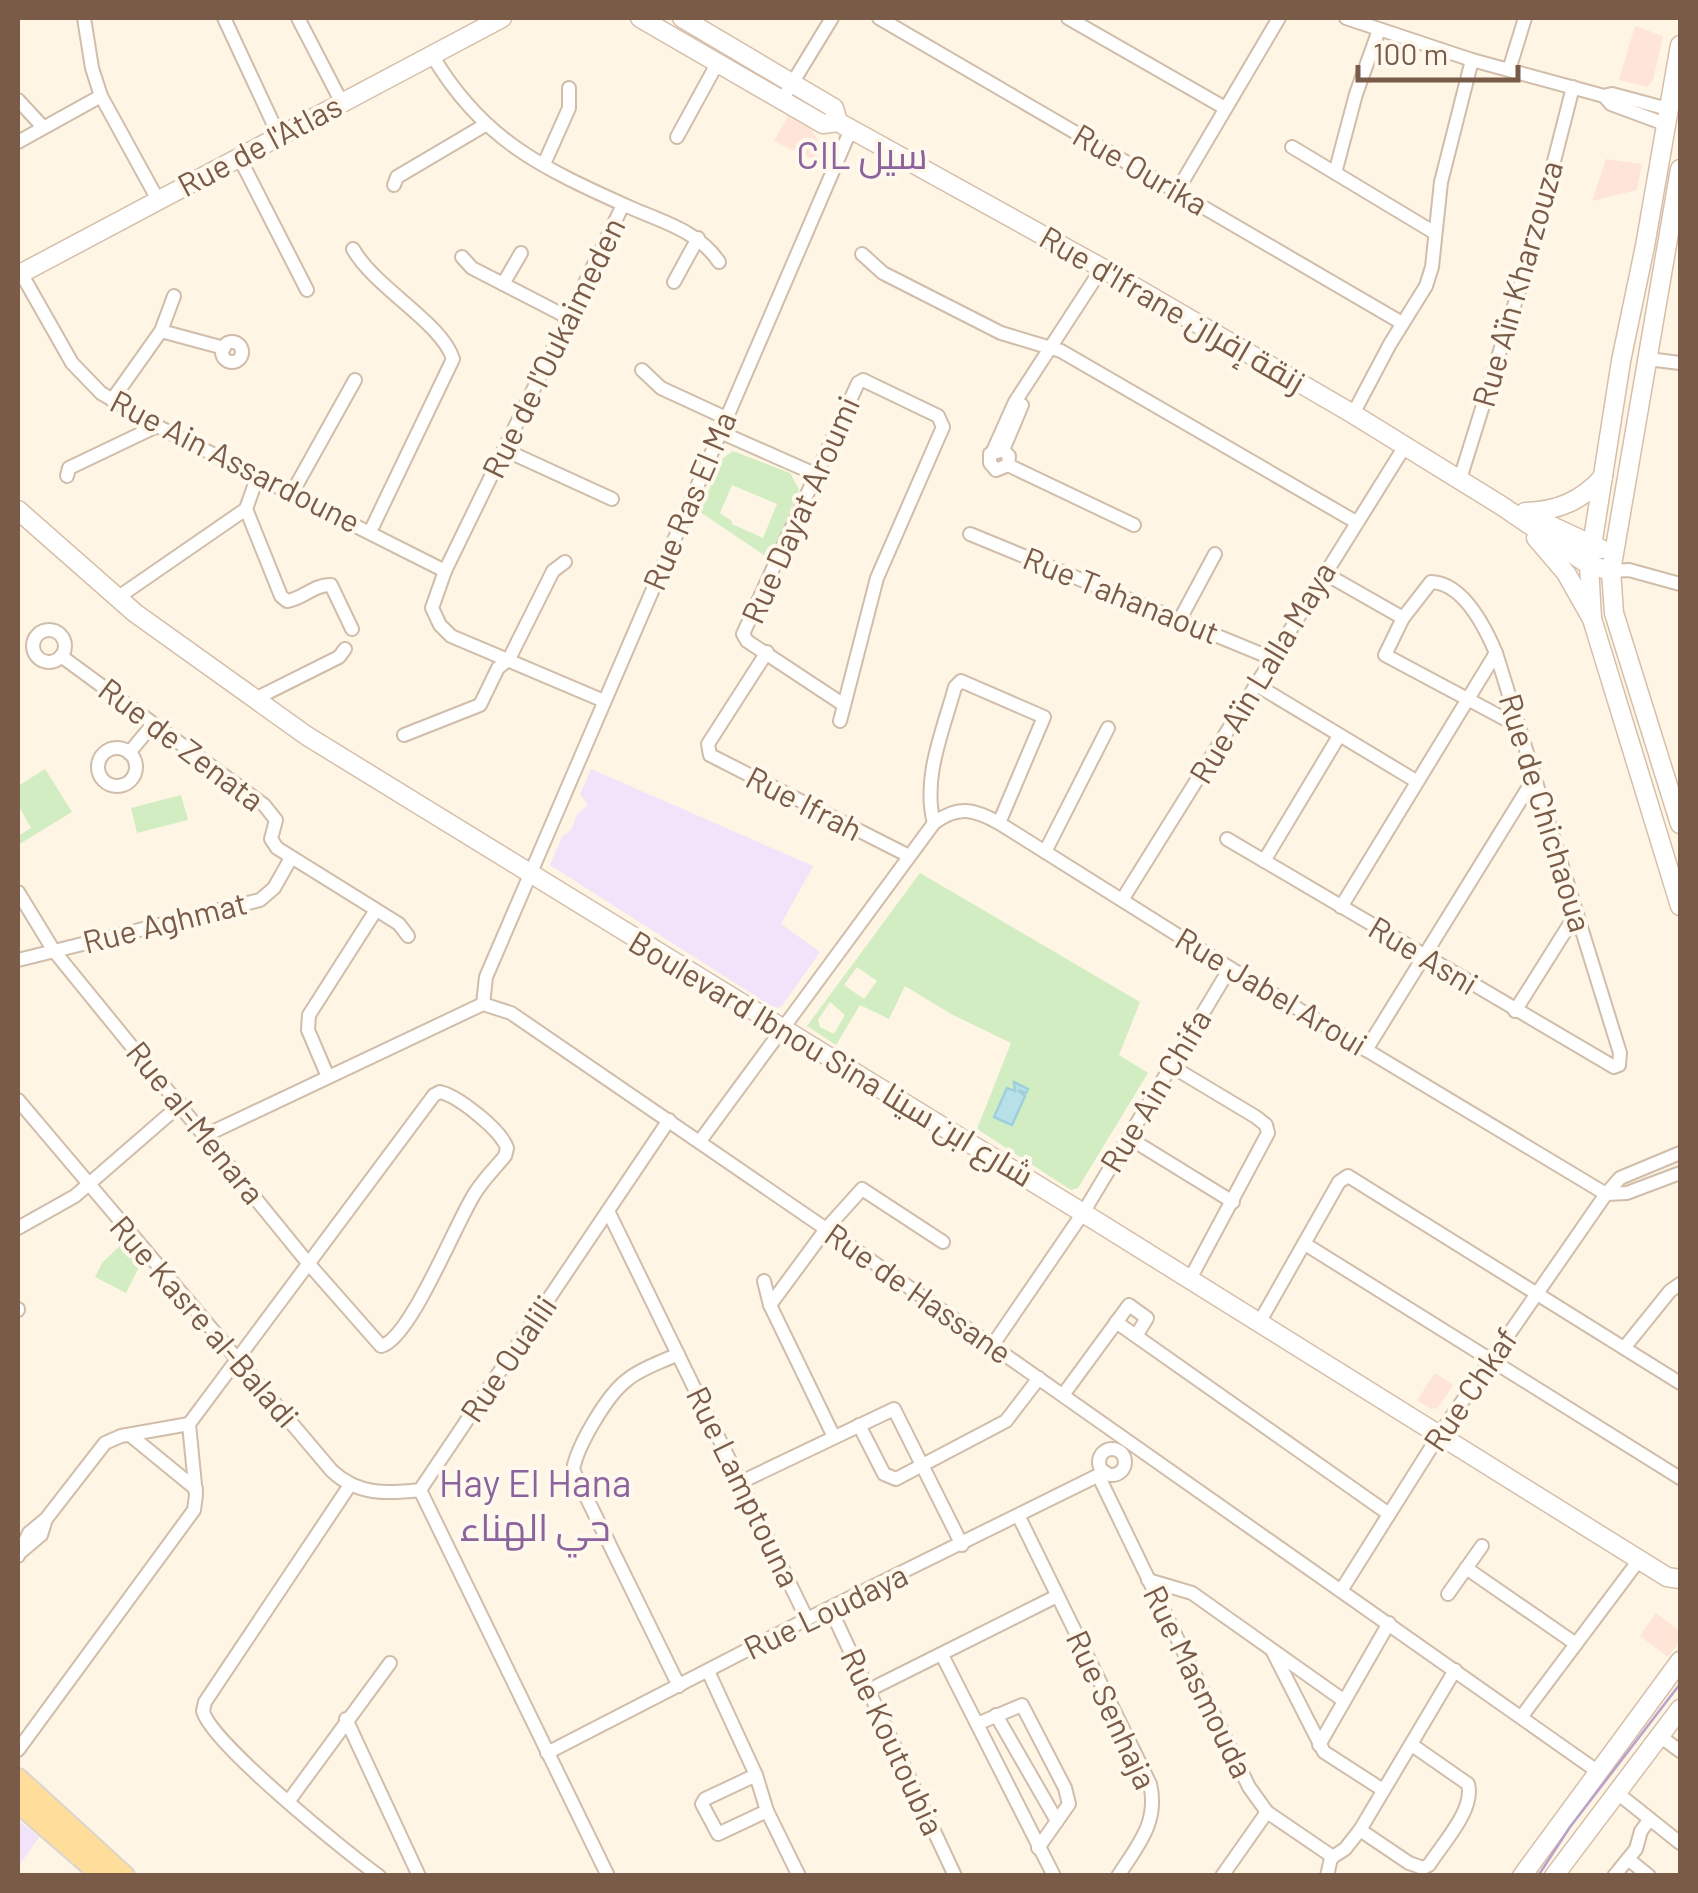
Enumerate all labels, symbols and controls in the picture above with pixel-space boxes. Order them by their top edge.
scale bar [1358,20,1518,82]
text: 100 m [1373,35,1448,71]
street label: Rue de l'Atlas [170,85,348,203]
street label: Rue Ourika [1067,115,1215,222]
district label: CIL سيل [796,131,928,179]
street label: Rue Aïn Kharzouza [1463,156,1569,411]
street label: Rue de l'Oukaimeden [473,211,632,484]
street label: Rue d'Ifrane زنقة إفران [1032,217,1312,402]
street label: Rue Ain Assardoune [105,381,367,540]
street label: Rue Dayat Aroumi [732,390,866,629]
street label: Rue Ras El Ma [633,405,743,595]
street label: Rue Tahanaout [1018,538,1225,651]
street label: Rue Aïn Lalla Maya [1180,554,1342,790]
street label: Rue de Zenata [92,669,272,818]
street label: Rue de Chichaoua [1493,689,1601,936]
street label: Rue Ifrah [741,757,869,848]
street label: Rue Aghmat [79,882,250,960]
street label: Rue Asni [1363,907,1485,1002]
street label: Rue Jabel Aroui [1169,918,1375,1062]
street label: Boulevard Ibnou Sina شارع ابن سينا [620,921,1041,1198]
street label: Rue Ain Chifa [1091,1002,1218,1178]
street label: Rue al-Menara [119,1033,274,1211]
street label: Rue Kasre al-Baladi [103,1207,308,1434]
street label: Rue de Hassane [818,1214,1020,1371]
street label: Rue Oualili [451,1287,564,1428]
street label: Rue Chkaf [1414,1320,1524,1458]
street label: Rue Lamptouna [680,1380,810,1593]
district label: Hay El Hana حي الهناء [439,1459,631,1558]
street label: Rue Loudaya [737,1554,913,1666]
street label: Rue Masmouda [1137,1579,1263,1784]
street label: Rue Senhaja [1059,1624,1166,1795]
street label: Rue Koutoubia [834,1642,954,1841]

